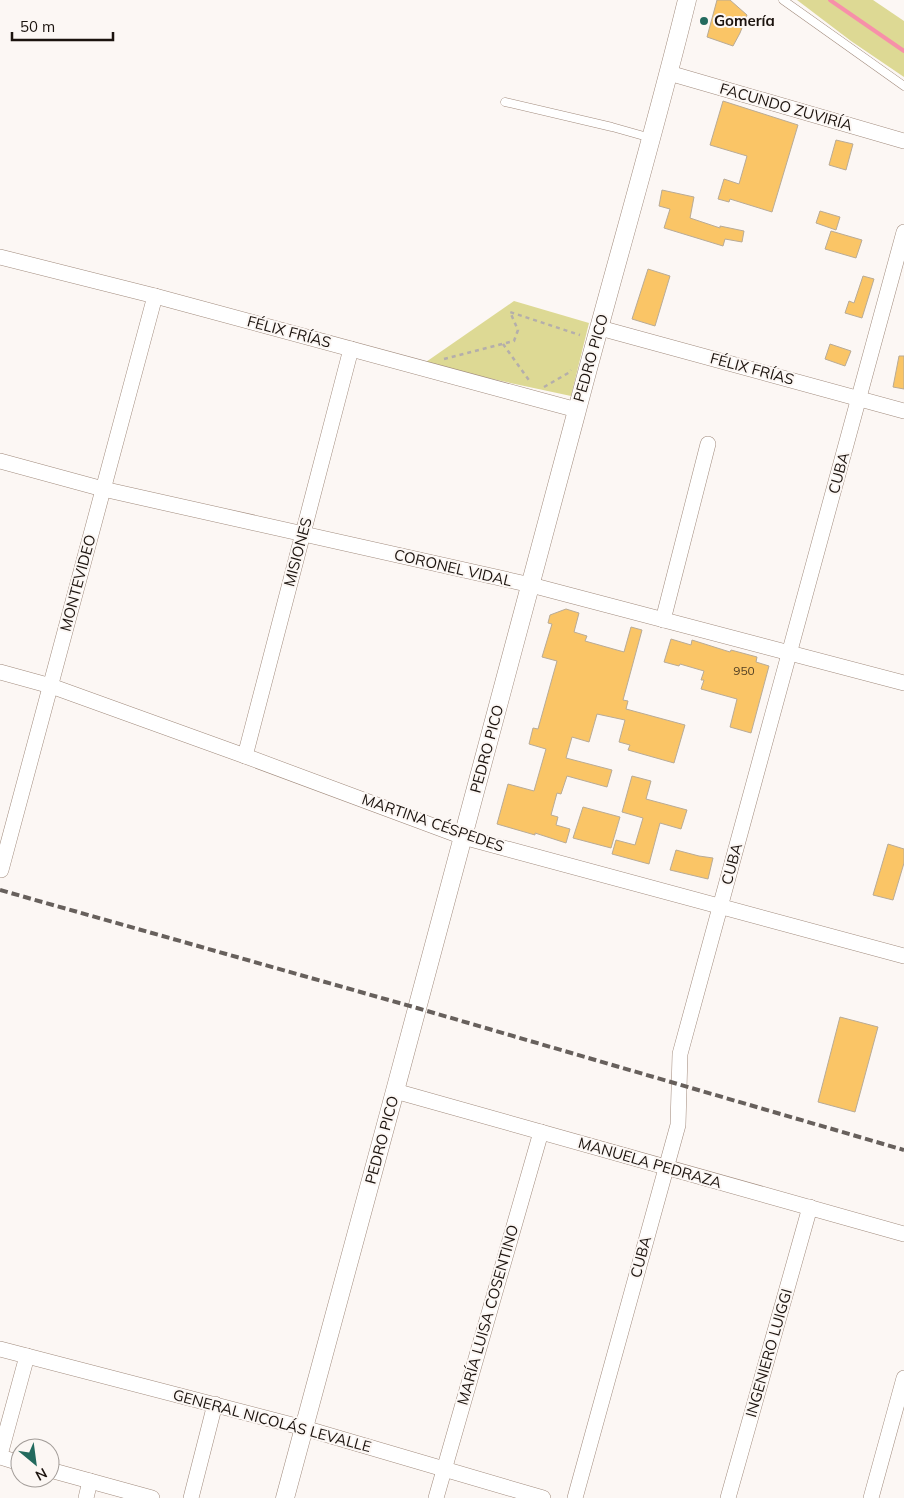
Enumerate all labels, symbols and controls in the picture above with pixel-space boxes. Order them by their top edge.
scale bar [12,10,114,42]
place label: Gomería [714,11,775,30]
marker: Gomería [698,15,710,27]
text: 50 m [20,17,55,36]
street label: FACUNDO ZUVIRÍA [718,78,855,135]
street label: FÉLIX FRÍAS [245,311,333,352]
street label: PEDRO PICO [569,312,612,404]
street label: FÉLIX FRÍAS [708,348,796,389]
street label: CUBA [824,450,853,496]
street label: MISIONES [279,515,316,589]
street label: MONTEVIDEO [55,532,100,633]
street label: CORONEL VIDAL [392,545,514,590]
house number: 950 [733,663,755,678]
street label: PEDRO PICO [466,703,507,795]
street label: MARTINA CÉSPEDES [360,789,507,856]
street label: CUBA [717,841,746,887]
street label: PEDRO PICO [361,1094,402,1186]
street label: MANUELA PEDRAZA [576,1133,724,1192]
street label: MARÍA LUISA COSENTINO [453,1223,522,1407]
street label: CUBA [626,1234,655,1280]
street label: INGENIERO LUIGGI [741,1286,796,1419]
street label: GENERAL NICOLÁS LEVALLE [171,1385,374,1456]
north arrow [10,1438,60,1488]
text: N [32,1464,50,1485]

